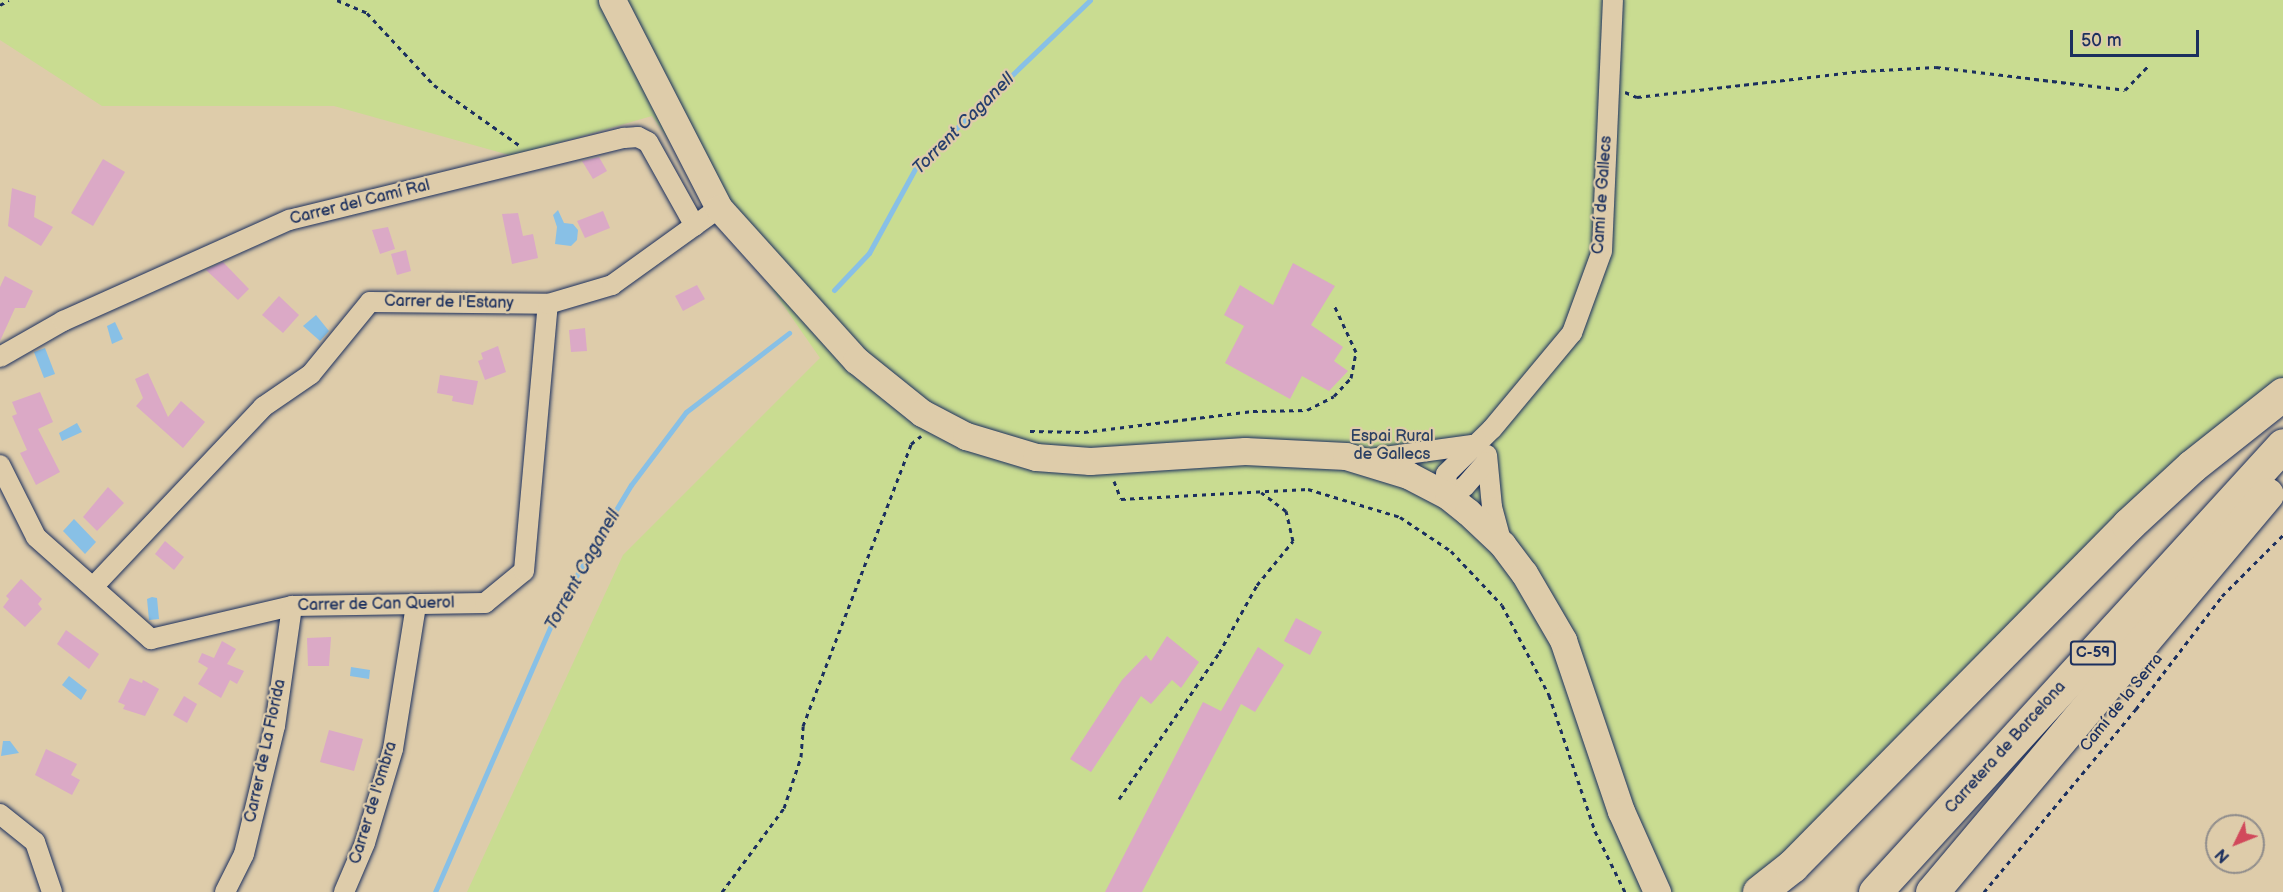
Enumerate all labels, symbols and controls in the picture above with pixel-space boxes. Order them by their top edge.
scale bar [2073,18,2202,56]
text: 50 m [2081,30,2122,51]
water label: Torrent Caganell [909,69,1019,179]
street label: Camí de Gallecs [1589,135,1617,255]
street label: Carrer del Camí Ral [288,176,432,230]
street label: Carrer de l'Estany [384,292,514,314]
park label: Espai Rural de Gallecs [1350,427,1434,465]
water label: Torrent Caganell [541,506,625,634]
street label: Carrer de Can Querol [297,594,455,616]
road number: C-59 [2069,641,2117,665]
street label: Camí de la Serra [2076,650,2168,756]
street label: Carrer de La Florida [241,678,291,824]
street label: Carretera de Barcelona [1942,678,2070,818]
street label: Carrer de l'ombra [346,739,402,867]
north arrow [2205,814,2265,874]
text: N [2212,844,2234,866]

